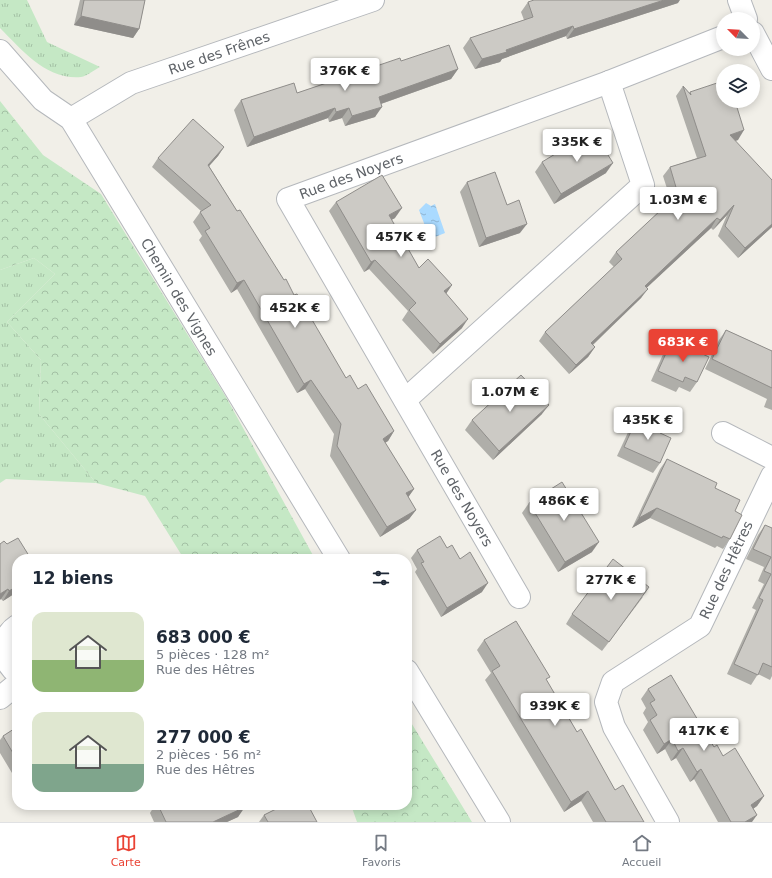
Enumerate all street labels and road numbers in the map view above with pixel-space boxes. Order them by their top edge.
street label: Rue des Frênes [166,28,272,78]
street label: Rue des Noyers [297,150,405,202]
street label: Chemin des Vignes [138,235,220,359]
street label: Rue des Noyers [428,447,496,549]
street label: Rue des Hêtres [696,518,756,622]

